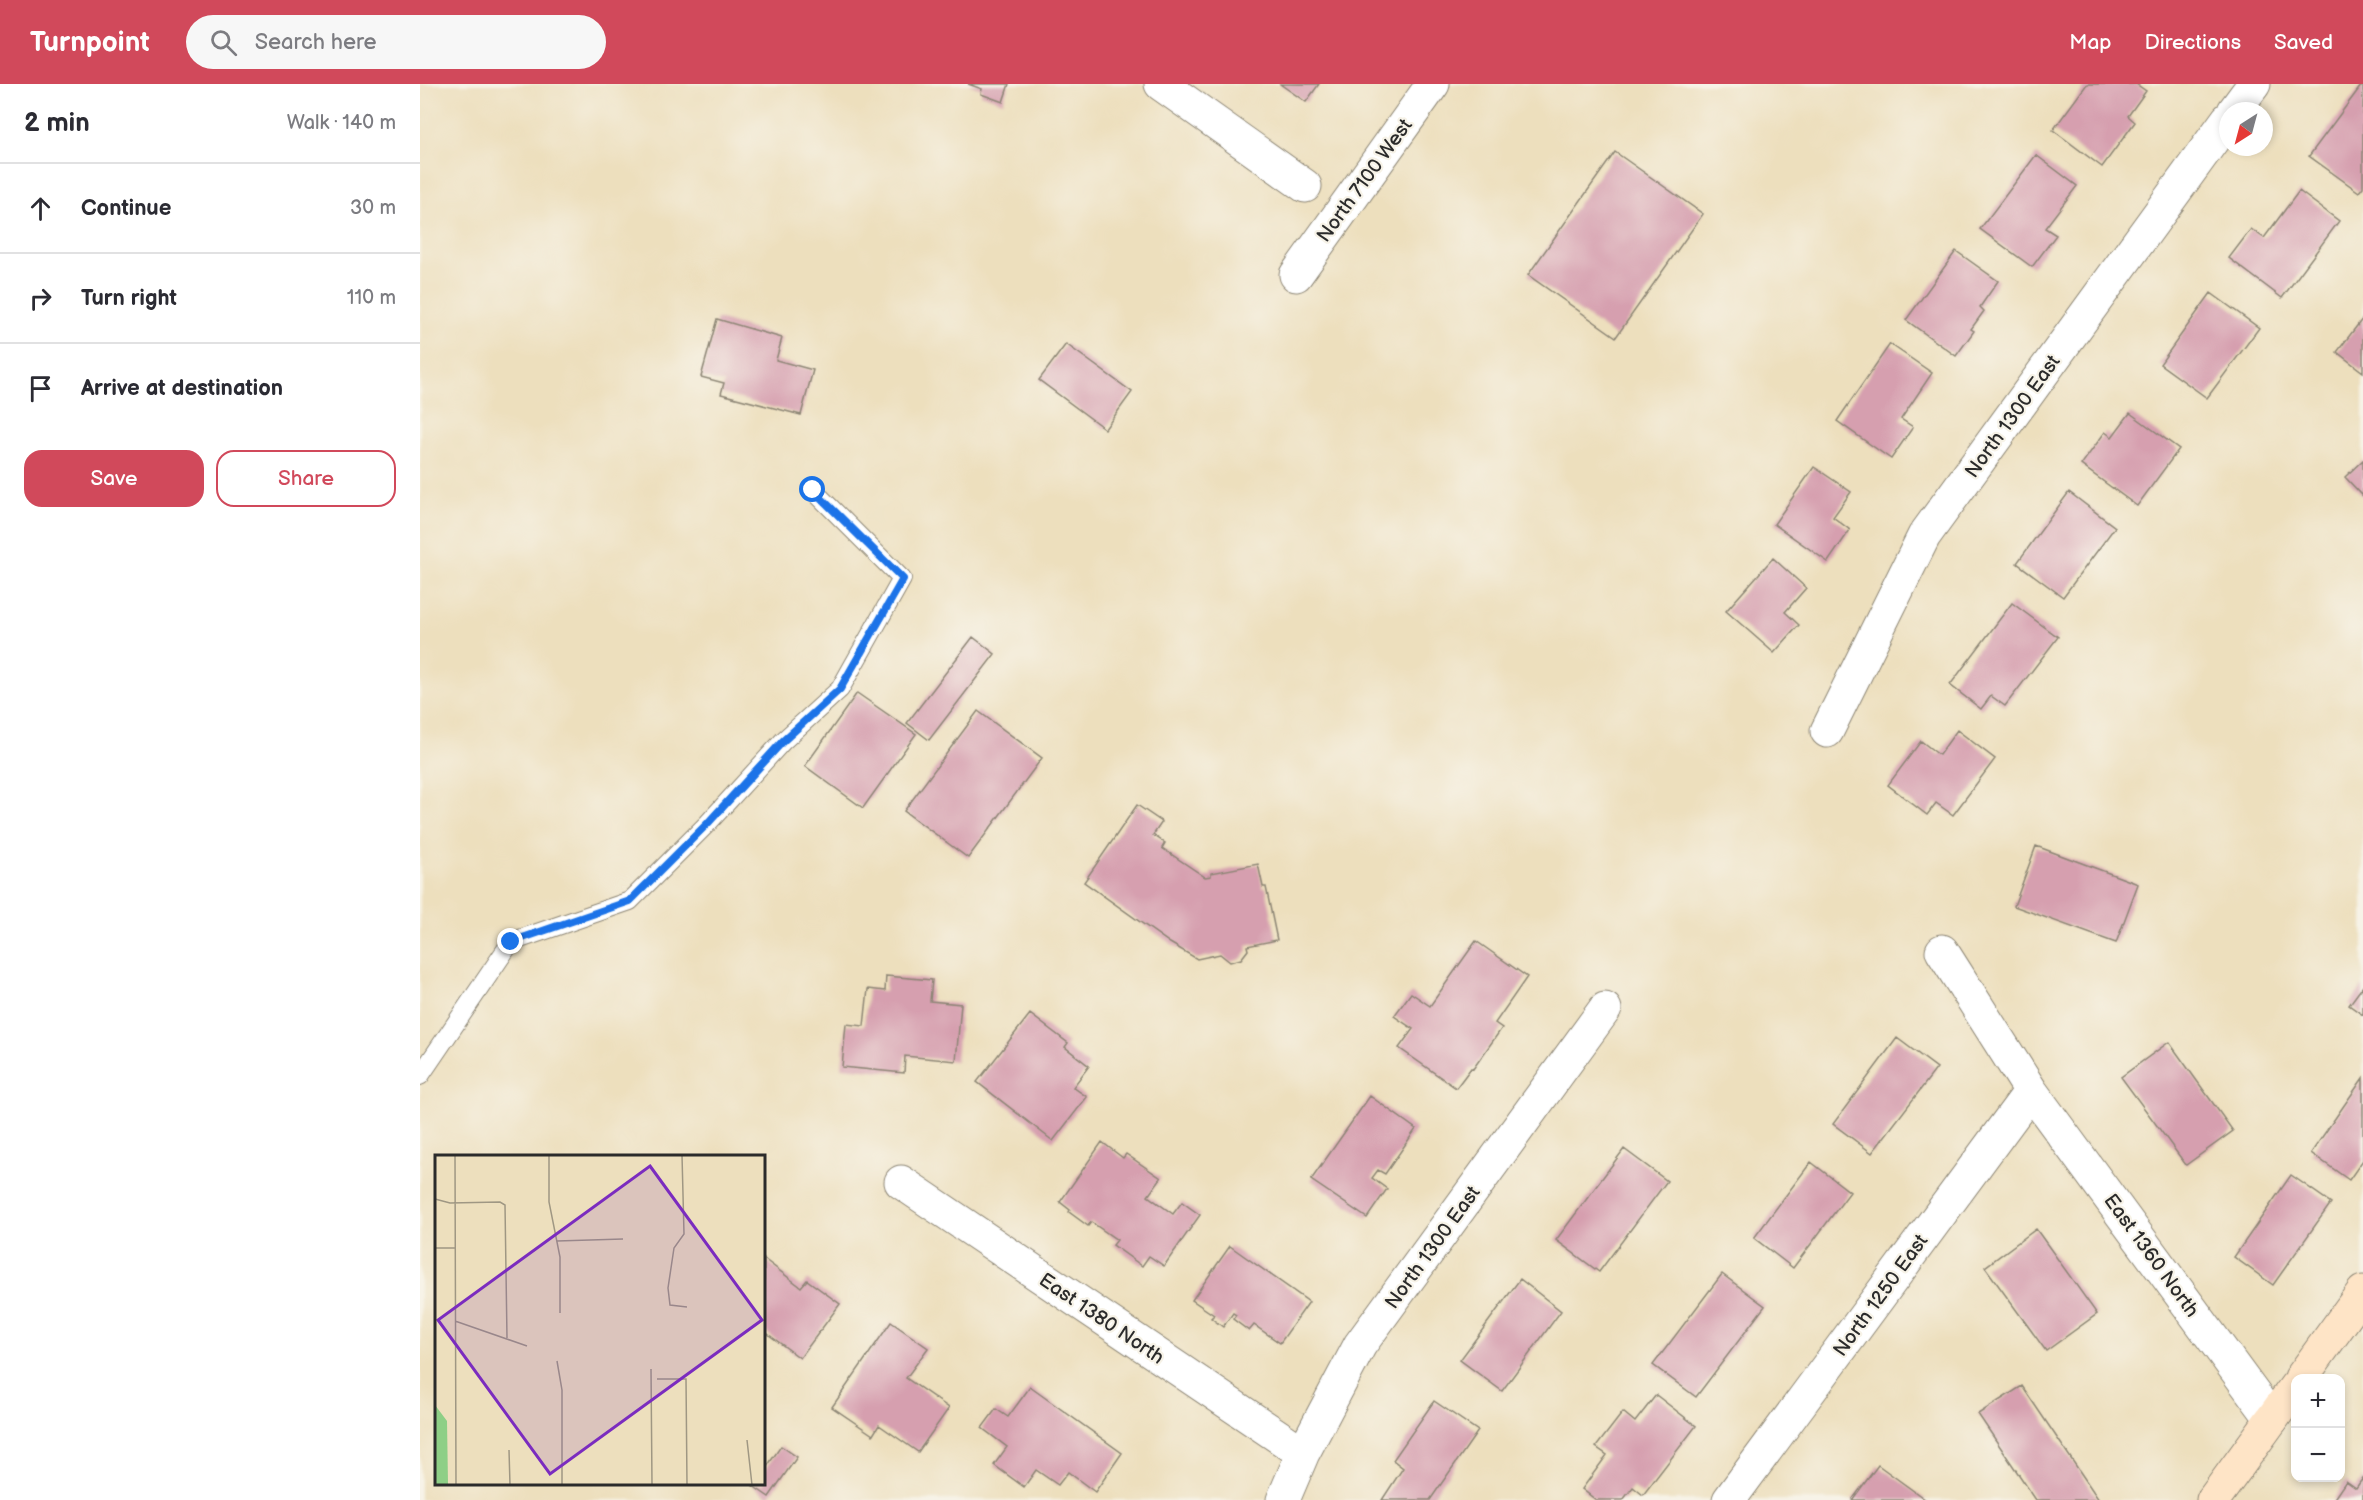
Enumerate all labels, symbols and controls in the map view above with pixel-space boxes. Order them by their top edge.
search box [186,15,606,69]
text: Turnpoint [30,26,150,59]
icon: search [207,26,240,59]
text: Search here [255,29,377,56]
text: Map [2069,30,2112,55]
text: Directions [2145,30,2241,55]
text: Saved [2274,30,2333,55]
north arrow [2219,102,2273,156]
text: 2 min [24,108,90,139]
text: Walk · 140 m [287,111,396,135]
street label: North 7100 West [1312,114,1418,247]
icon: ahead [24,192,57,225]
text: Continue [81,195,171,222]
text: 30 m [350,196,396,220]
icon: right [24,282,57,315]
text: Turn right [81,285,177,312]
text: 110 m [347,286,396,310]
street label: North 1300 East [1960,350,2065,483]
icon: arrive [24,372,57,405]
text: Arrive at destination [81,375,283,402]
button: Save [24,450,204,507]
button: Share [216,450,396,507]
route start [799,476,825,502]
route end [497,928,523,954]
inset map [435,1155,765,1485]
street label: North 1300 East [1380,1181,1485,1314]
street label: East 1360 North [2098,1189,2204,1322]
street label: North 1250 East [1828,1230,1933,1361]
street label: East 1380 North [1034,1268,1169,1370]
map controls [2291,1374,2345,1482]
button: + [2291,1374,2345,1428]
button: − [2291,1428,2345,1482]

